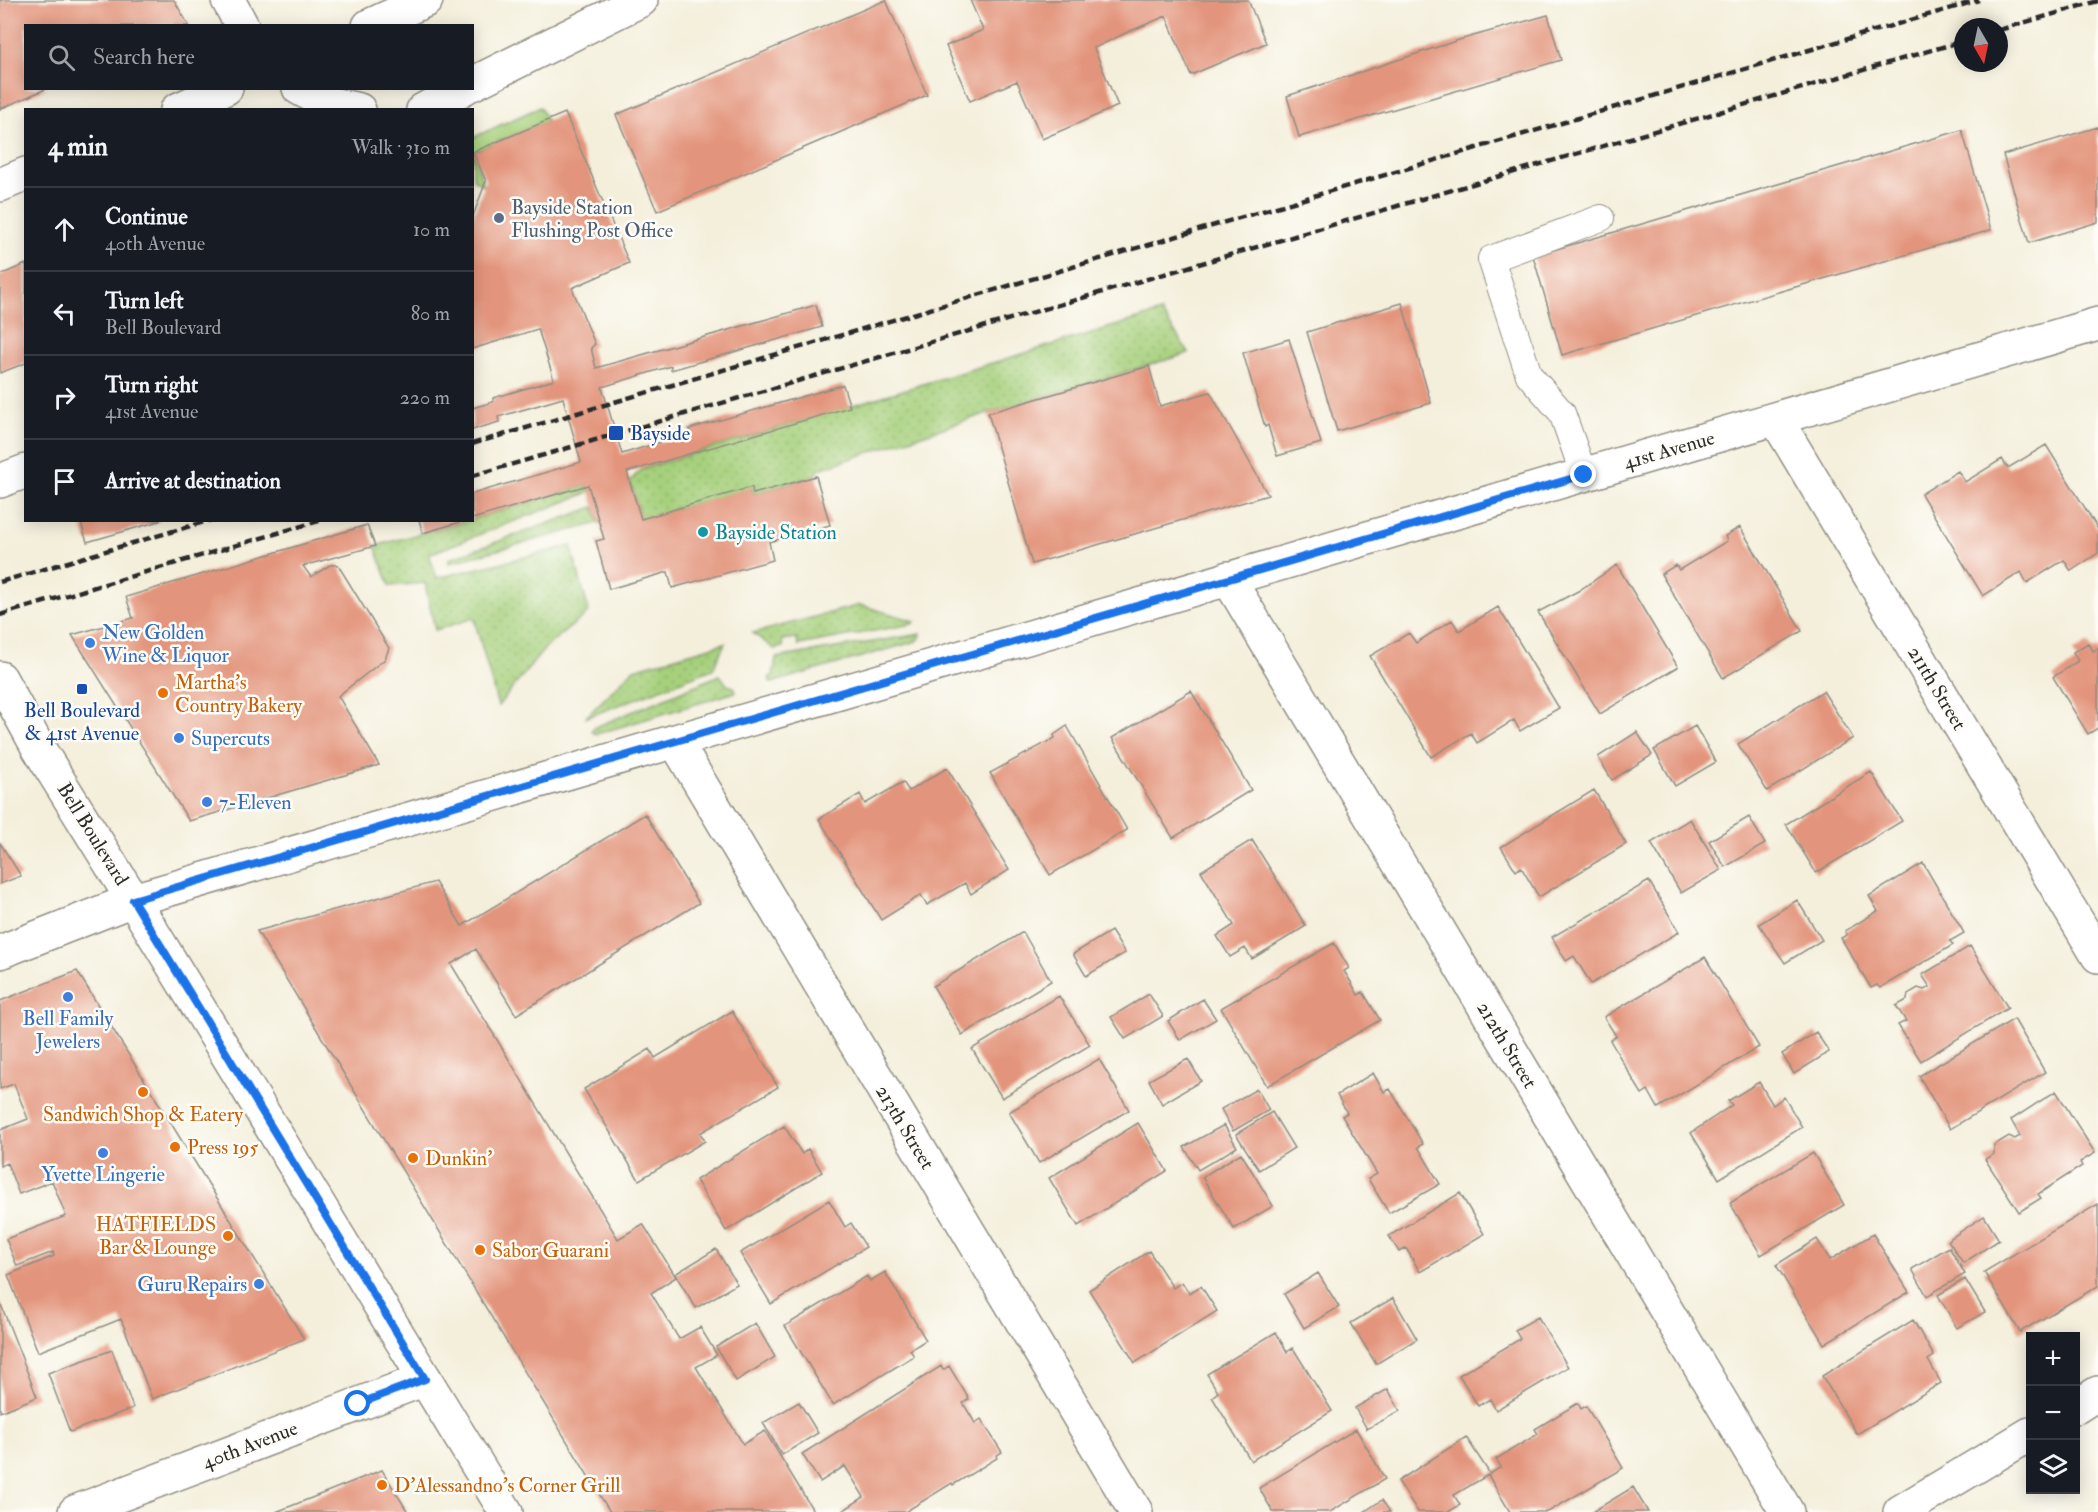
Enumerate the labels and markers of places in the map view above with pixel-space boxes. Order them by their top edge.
place label: Bayside Station Flushing Post Office [511,195,673,243]
marker: Bayside Station Flushing Post Office [492,211,506,225]
place label: Bayside [630,421,690,446]
marker: Bayside [607,424,625,442]
place label: Bayside Station [715,520,837,545]
marker: Bayside Station [696,525,710,539]
place label: New Golden Wine & Liquor [101,620,230,668]
marker: New Golden Wine & Liquor [83,636,97,650]
place label: Martha's Country Bakery [175,670,303,718]
marker: Bell Boulevard & 41st Avenue [75,682,89,696]
marker: Martha's Country Bakery [156,686,170,700]
place label: Bell Boulevard & 41st Avenue [24,698,140,746]
place label: Supercuts [191,726,270,752]
marker: Supercuts [172,731,186,745]
place label: 7-Eleven [219,790,292,815]
marker: 7-Eleven [200,795,214,809]
marker: Bell Family Jewelers [61,990,75,1004]
place label: Bell Family Jewelers [23,1006,115,1054]
marker: Sandwich Shop & Eatery [136,1085,150,1099]
place label: Sandwich Shop & Eatery [43,1102,244,1128]
place label: Press 195 [187,1135,259,1160]
marker: Press 195 [168,1140,182,1154]
marker: Yvette Lingerie [96,1146,110,1160]
place label: Dunkin' [425,1146,492,1171]
marker: Dunkin' [406,1151,420,1165]
place label: Yvette Lingerie [41,1162,165,1187]
place label: HATFIELDS Bar & Lounge [96,1212,216,1260]
marker: HATFIELDS Bar & Lounge [221,1229,235,1243]
place label: Sabor Guarani [492,1238,609,1263]
marker: Sabor Guarani [473,1243,487,1257]
place label: Guru Repairs [137,1272,247,1298]
marker: Guru Repairs [252,1277,266,1291]
place label: D'Alessandno's Corner Grill [394,1473,620,1498]
marker: D'Alessandno's Corner Grill [375,1478,389,1492]

